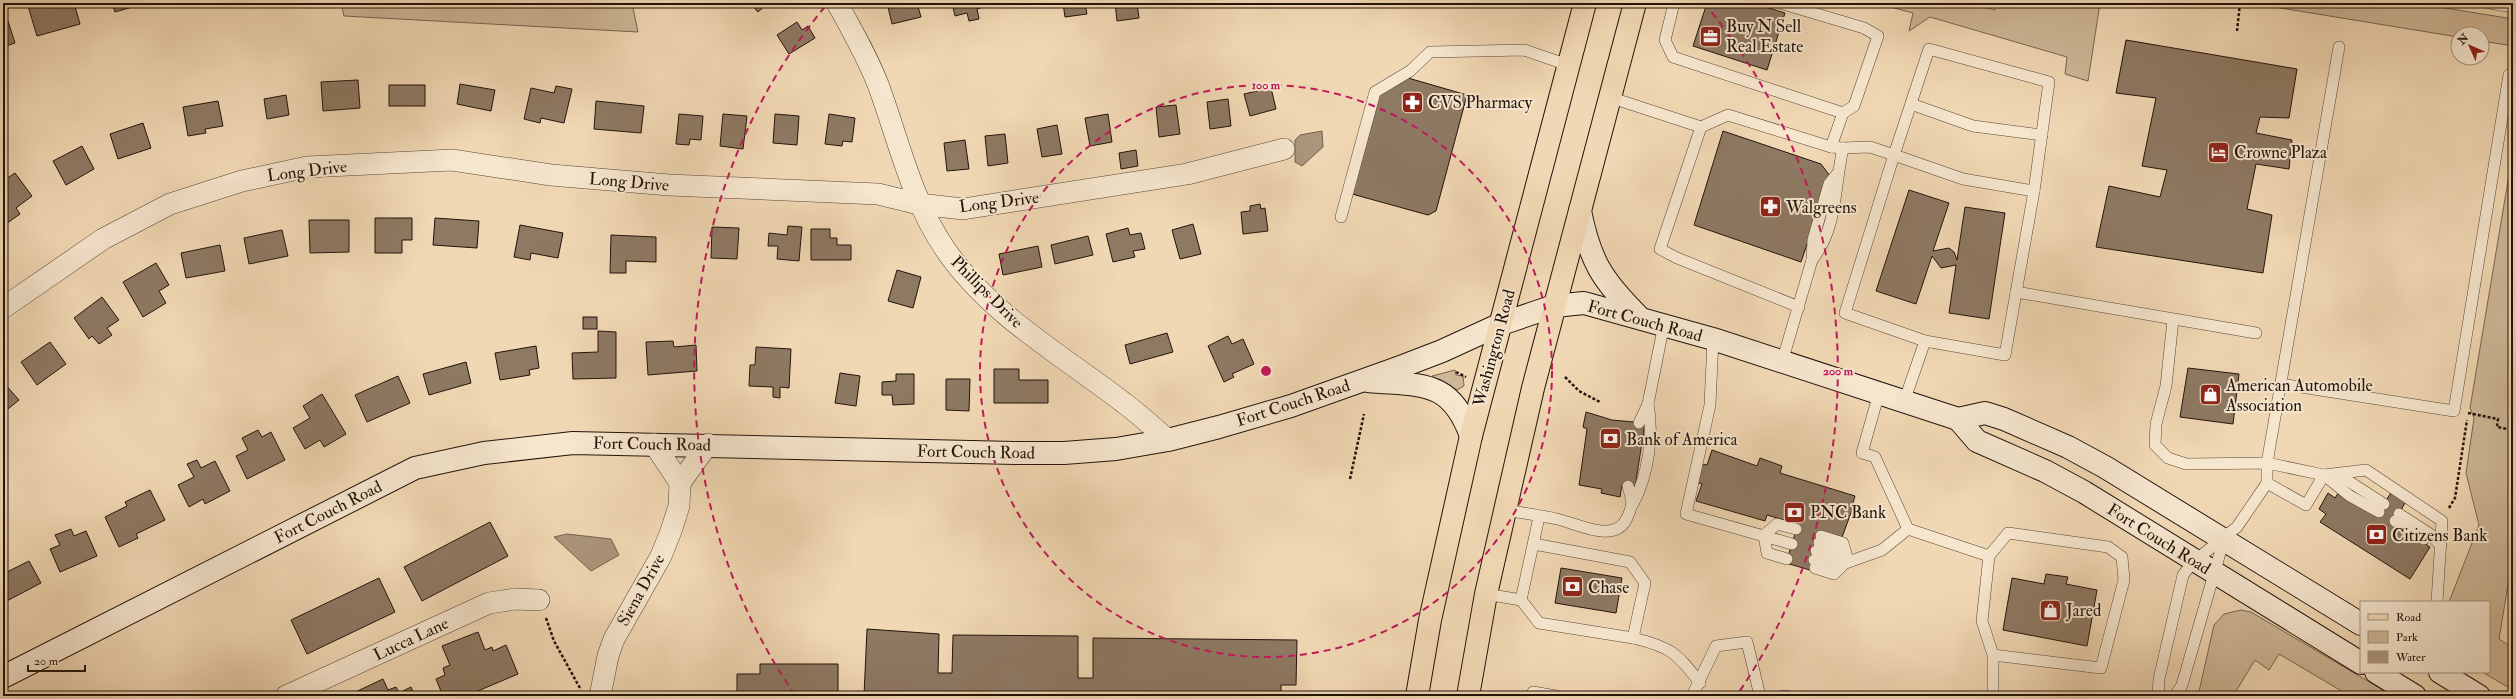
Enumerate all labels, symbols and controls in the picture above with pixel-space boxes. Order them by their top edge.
place label: Buy N Sell Real Estate [1726,16,1803,57]
office icon: Buy N Sell Real Estate [1698,23,1724,49]
north arrow [2450,26,2490,66]
text: N [2454,30,2472,48]
text: 100 m [1252,78,1281,93]
pharmacy icon: CVS Pharmacy [1399,89,1425,115]
place label: CVS Pharmacy [1428,92,1533,114]
hotel icon: Crowne Plaza [2205,139,2231,165]
place label: Crowne Plaza [2234,142,2328,163]
street label: Long Drive [266,156,348,186]
street label: Long Drive [588,168,670,196]
street label: Long Drive [958,187,1040,217]
pharmacy icon: Walgreens [1757,194,1783,220]
place label: Walgreens [1785,197,1857,218]
street label: Phillips Drive [946,252,1027,333]
street label: Washington Road [1468,286,1520,410]
street label: Fort Couch Road [1585,296,1705,347]
centre of rings [1259,364,1273,378]
text: 200 m [1823,364,1854,379]
street label: Fort Couch Road [1234,375,1353,431]
place label: American Automobile Association [2225,375,2373,416]
shop icon: American Automobile Association [2197,382,2223,408]
bank icon: Bank of America [1597,426,1623,452]
place label: Bank of America [1626,429,1739,450]
street label: Fort Couch Road [593,432,712,456]
street label: Fort Couch Road [917,440,1036,464]
street label: Fort Couch Road [271,476,386,548]
bank icon: PNC Bank [1781,499,1807,525]
street label: Fort Couch Road [2103,499,2215,580]
place label: PNC Bank [1810,502,1886,523]
bank icon: Citizens Bank [2363,522,2389,548]
place label: Citizens Bank [2392,525,2487,546]
street label: Siena Drive [613,550,669,630]
bank icon: Chase [1559,574,1585,600]
place label: Chase [1588,577,1629,598]
shop icon: Jared [2037,597,2063,623]
place label: Jared [2065,600,2102,622]
legend [2360,601,2490,673]
text: Road [2396,610,2421,625]
street label: Lucca Lane [370,612,452,666]
text: Park [2396,630,2418,645]
scale bar [28,647,85,673]
text: Water [2395,650,2426,665]
text: 20 m [34,654,59,669]

